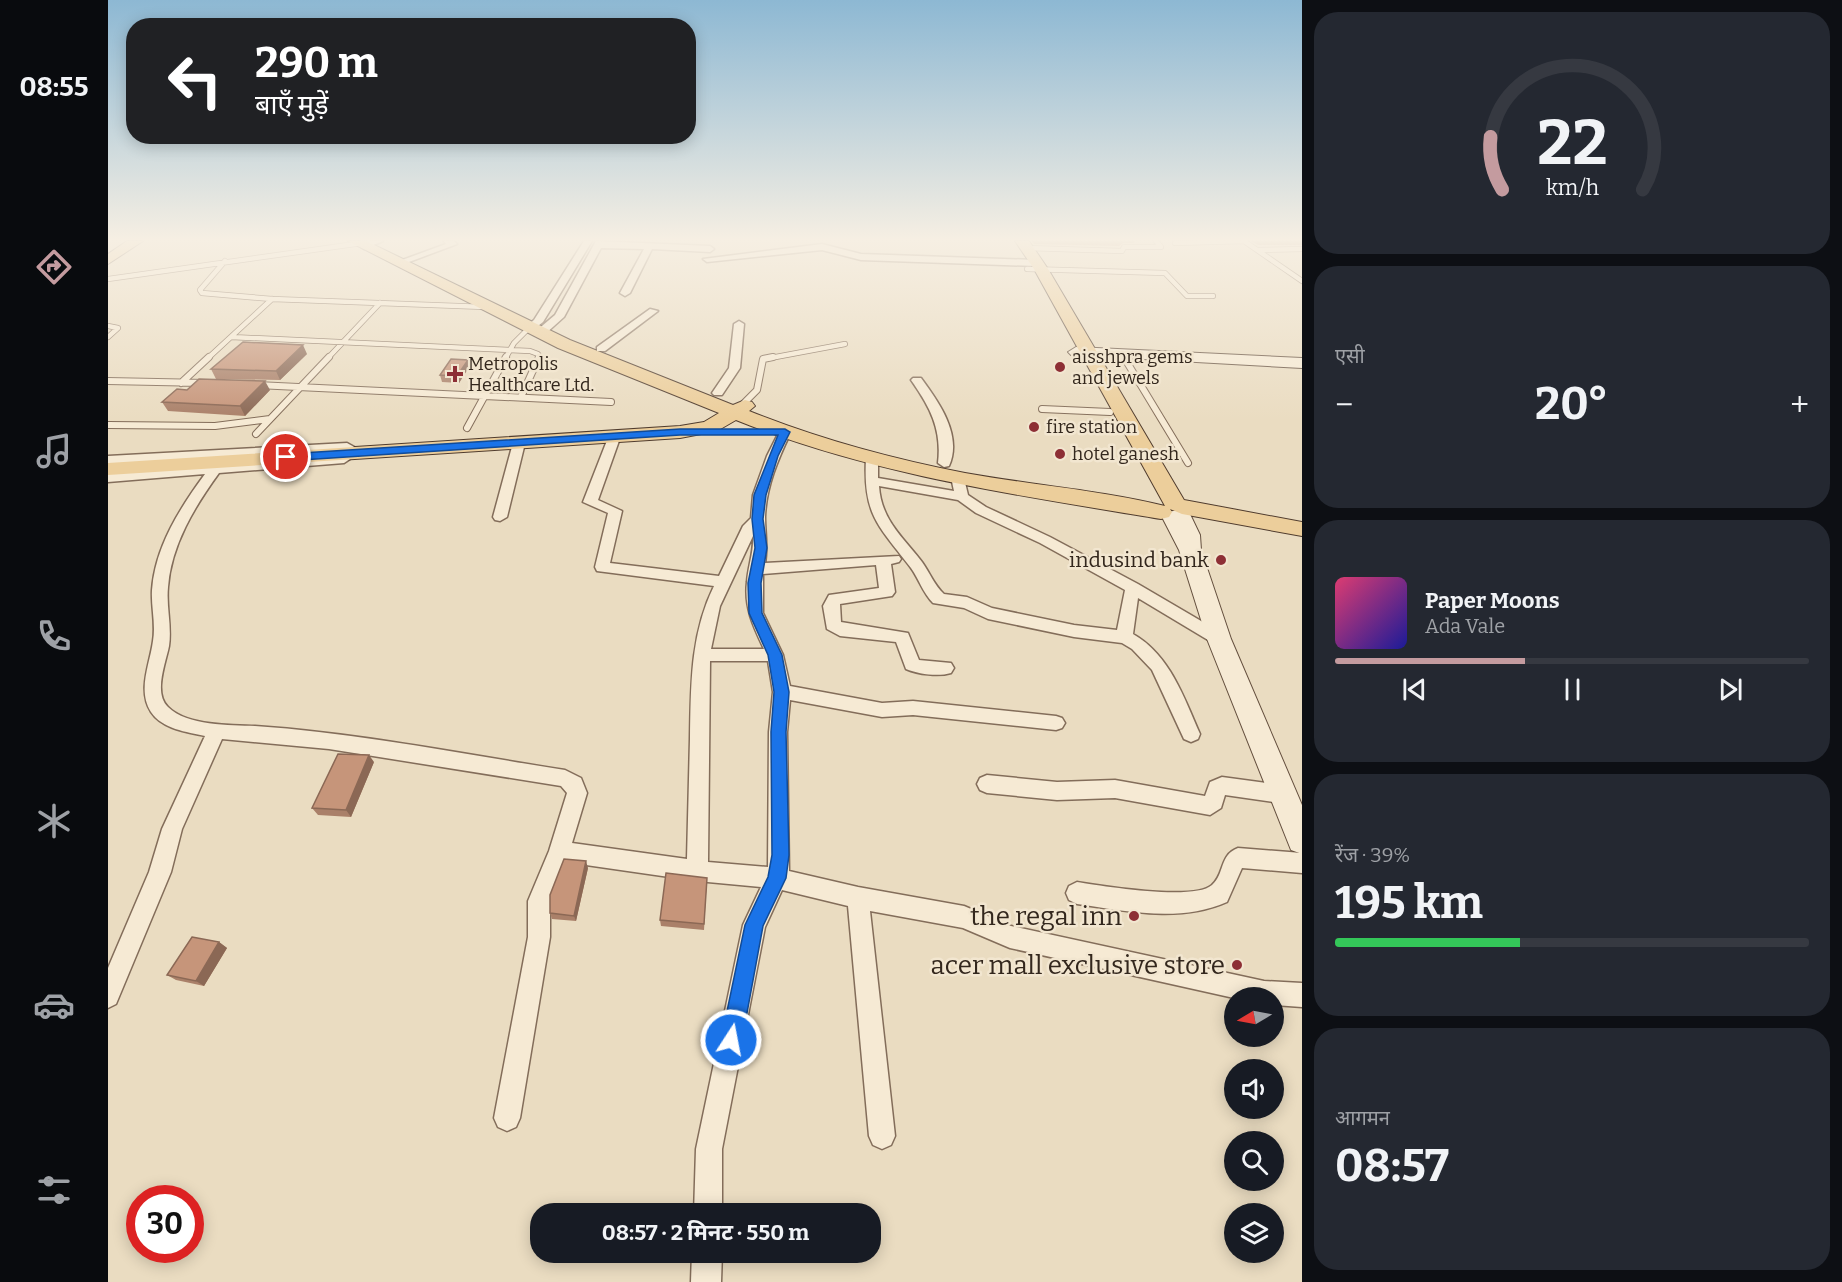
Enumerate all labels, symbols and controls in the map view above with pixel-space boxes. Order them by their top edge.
text: 290 m [255,38,378,88]
icon: left [156,42,234,120]
text: 08:55 [19,71,89,103]
text: बाएँ मुड़ें [255,89,328,121]
text: 22 [1537,106,1607,181]
text: km/h [1545,175,1599,201]
icon: directions [33,246,75,288]
text: एसी [1335,344,1365,368]
place label: aisshpra gems and jewels [1072,346,1193,389]
place label: Metropolis Healthcare Ltd. [468,353,594,396]
marker: aisshpra gems and jewels [1053,360,1067,374]
marker: Metropolis Healthcare Ltd. [446,365,464,383]
text: 20° [1535,377,1608,431]
text: − [1335,385,1353,425]
text: + [1790,385,1809,425]
place label: fire station [1046,416,1138,438]
marker: fire station [1027,420,1041,434]
icon: music [33,430,75,472]
pin [260,431,311,482]
icon: arrive [269,440,302,473]
place label: hotel ganesh [1072,443,1179,465]
marker: hotel ganesh [1053,447,1067,461]
place label: indusind bank [1069,547,1209,573]
marker: indusind bank [1214,553,1228,567]
text: Paper Moons [1425,587,1560,614]
text: Ada Vale [1425,614,1505,638]
icon: phone [33,615,75,657]
icon: previous [1398,673,1431,706]
icon: pause [1556,673,1589,706]
icon: next [1714,673,1747,706]
icon: climate [33,800,75,842]
text: रेंज · 39% [1335,843,1410,867]
text: 195 km [1335,876,1483,930]
place label: the regal inn [970,901,1123,932]
marker: the regal inn [1127,909,1141,923]
place label: acer mall exclusive store [931,950,1225,981]
marker: acer mall exclusive store [1230,958,1244,972]
icon: car [33,984,75,1026]
north arrow [1224,987,1284,1047]
map controls [1224,987,1284,1263]
position arrow [699,1008,763,1072]
button: sound [1224,1059,1284,1119]
text: आगमन [1335,1106,1390,1130]
button: search [1224,1131,1284,1191]
text: 08:57 [1335,1139,1449,1193]
icon: filters [33,1169,75,1211]
speed limit sign: 30 [126,1185,204,1263]
button: layers [1224,1203,1284,1263]
text: 08:57 · 2 मिनट · 550 m [602,1219,809,1246]

